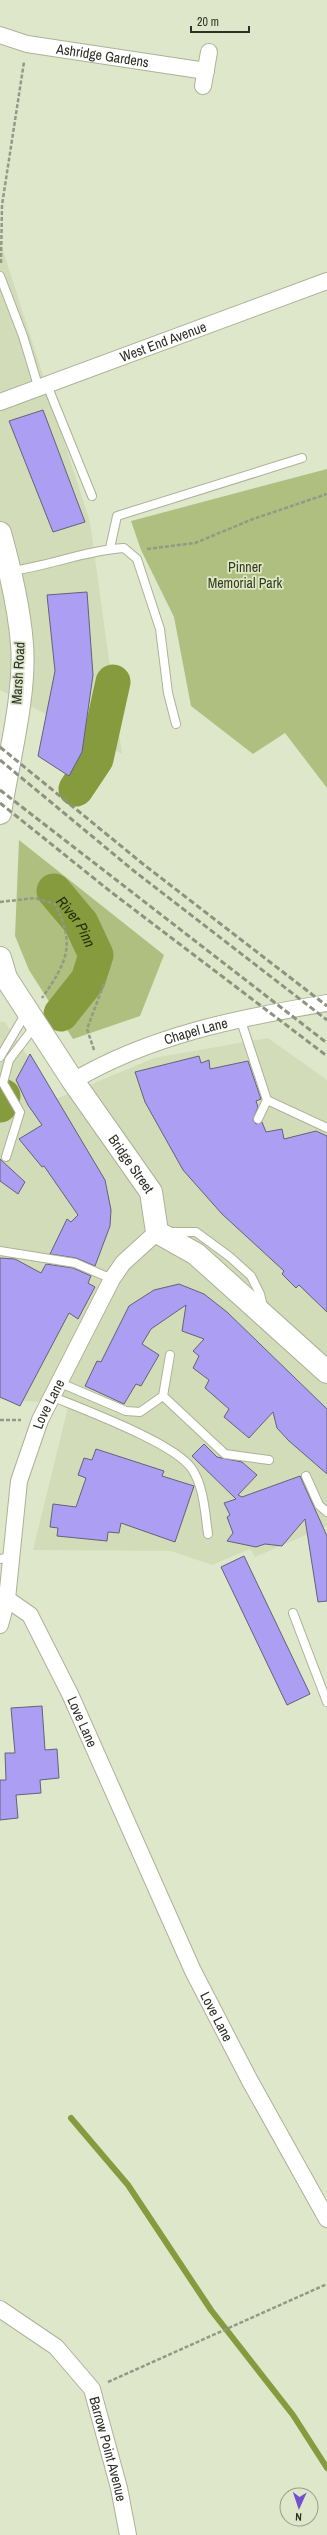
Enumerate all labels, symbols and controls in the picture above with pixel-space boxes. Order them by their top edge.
scale bar [191,8,249,34]
text: 20 m [197,14,219,30]
street label: Ashridge Gardens [54,39,150,71]
street label: West End Avenue [117,317,209,366]
park label: Pinner Memorial Park [208,558,283,592]
street label: Marsh Road [7,641,29,705]
water label: River Pinn [52,891,101,950]
street label: Chapel Lane [162,1014,229,1049]
street label: Bridge Street [104,1131,158,1197]
street label: Love Lane [29,1376,68,1431]
street label: Love Lane [63,1694,101,1750]
street label: Love Lane [196,1989,237,2045]
street label: Barrow Point Avenue [85,2394,130,2503]
north arrow [279,2487,319,2527]
text: N [295,2510,302,2524]

